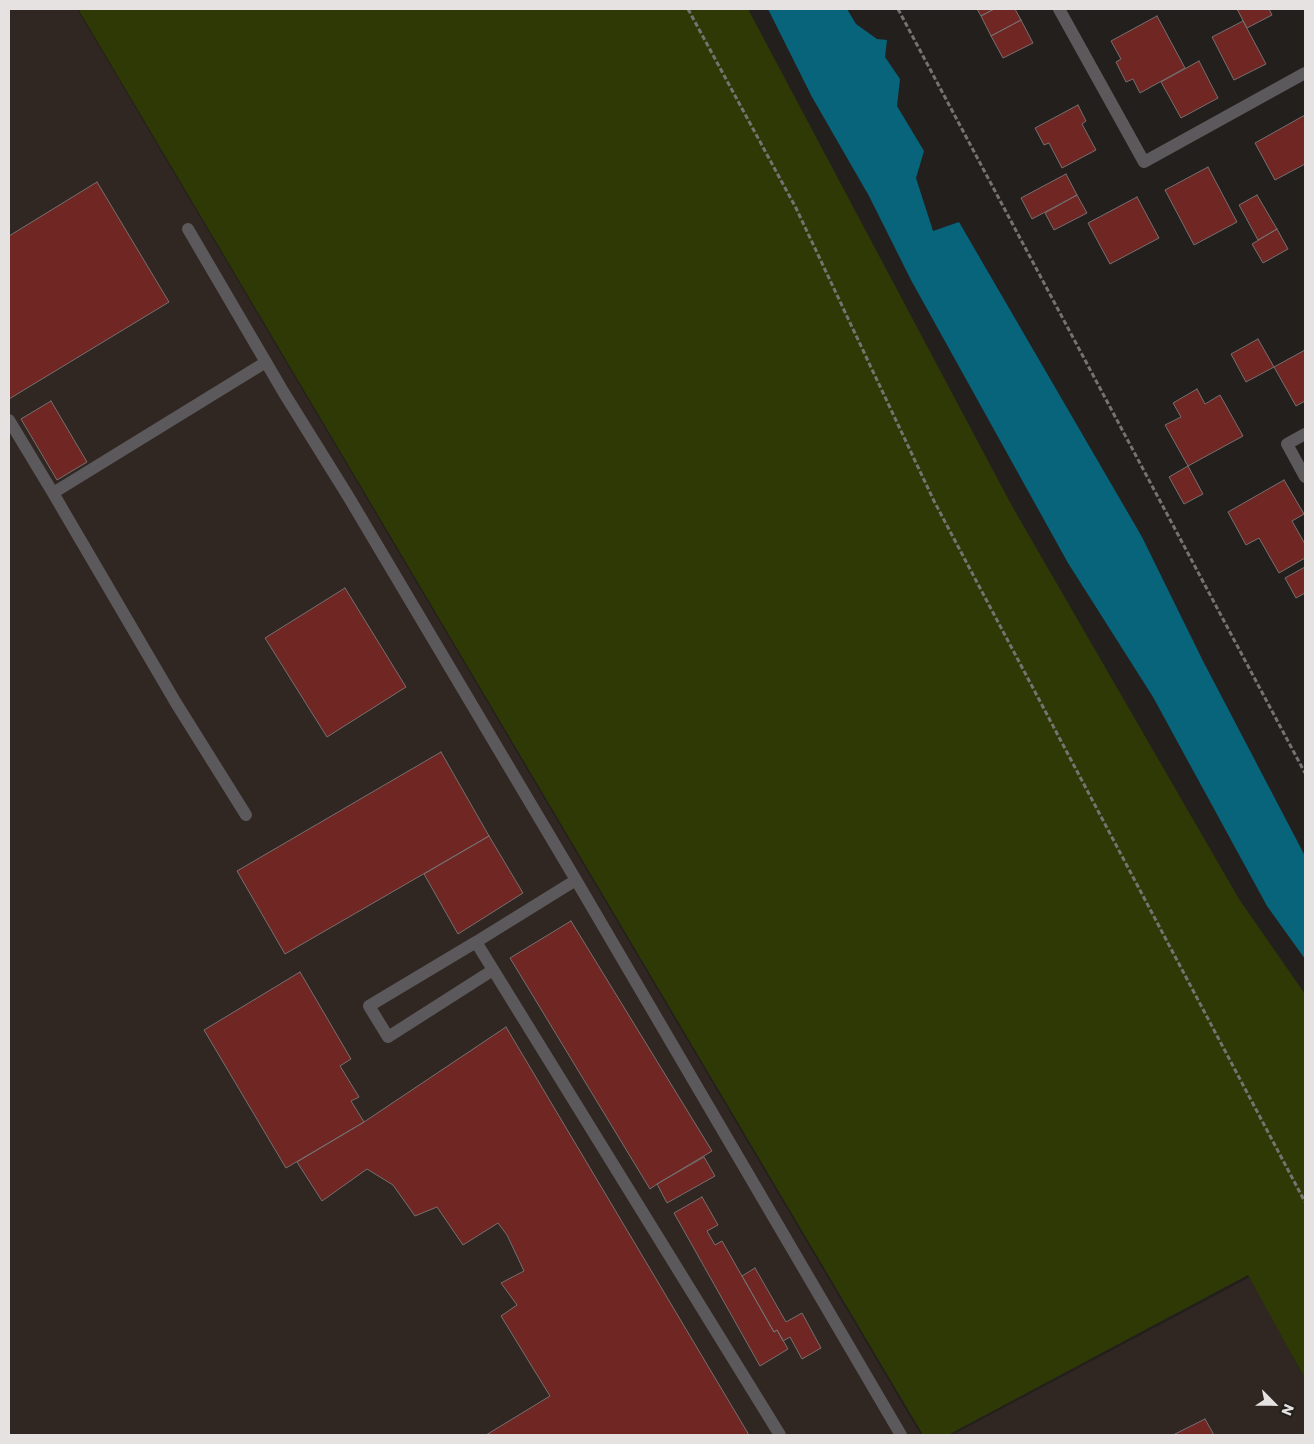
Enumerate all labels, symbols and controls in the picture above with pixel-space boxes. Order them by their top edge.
north arrow [1249,1379,1299,1429]
text: N [1277,1401,1299,1419]

